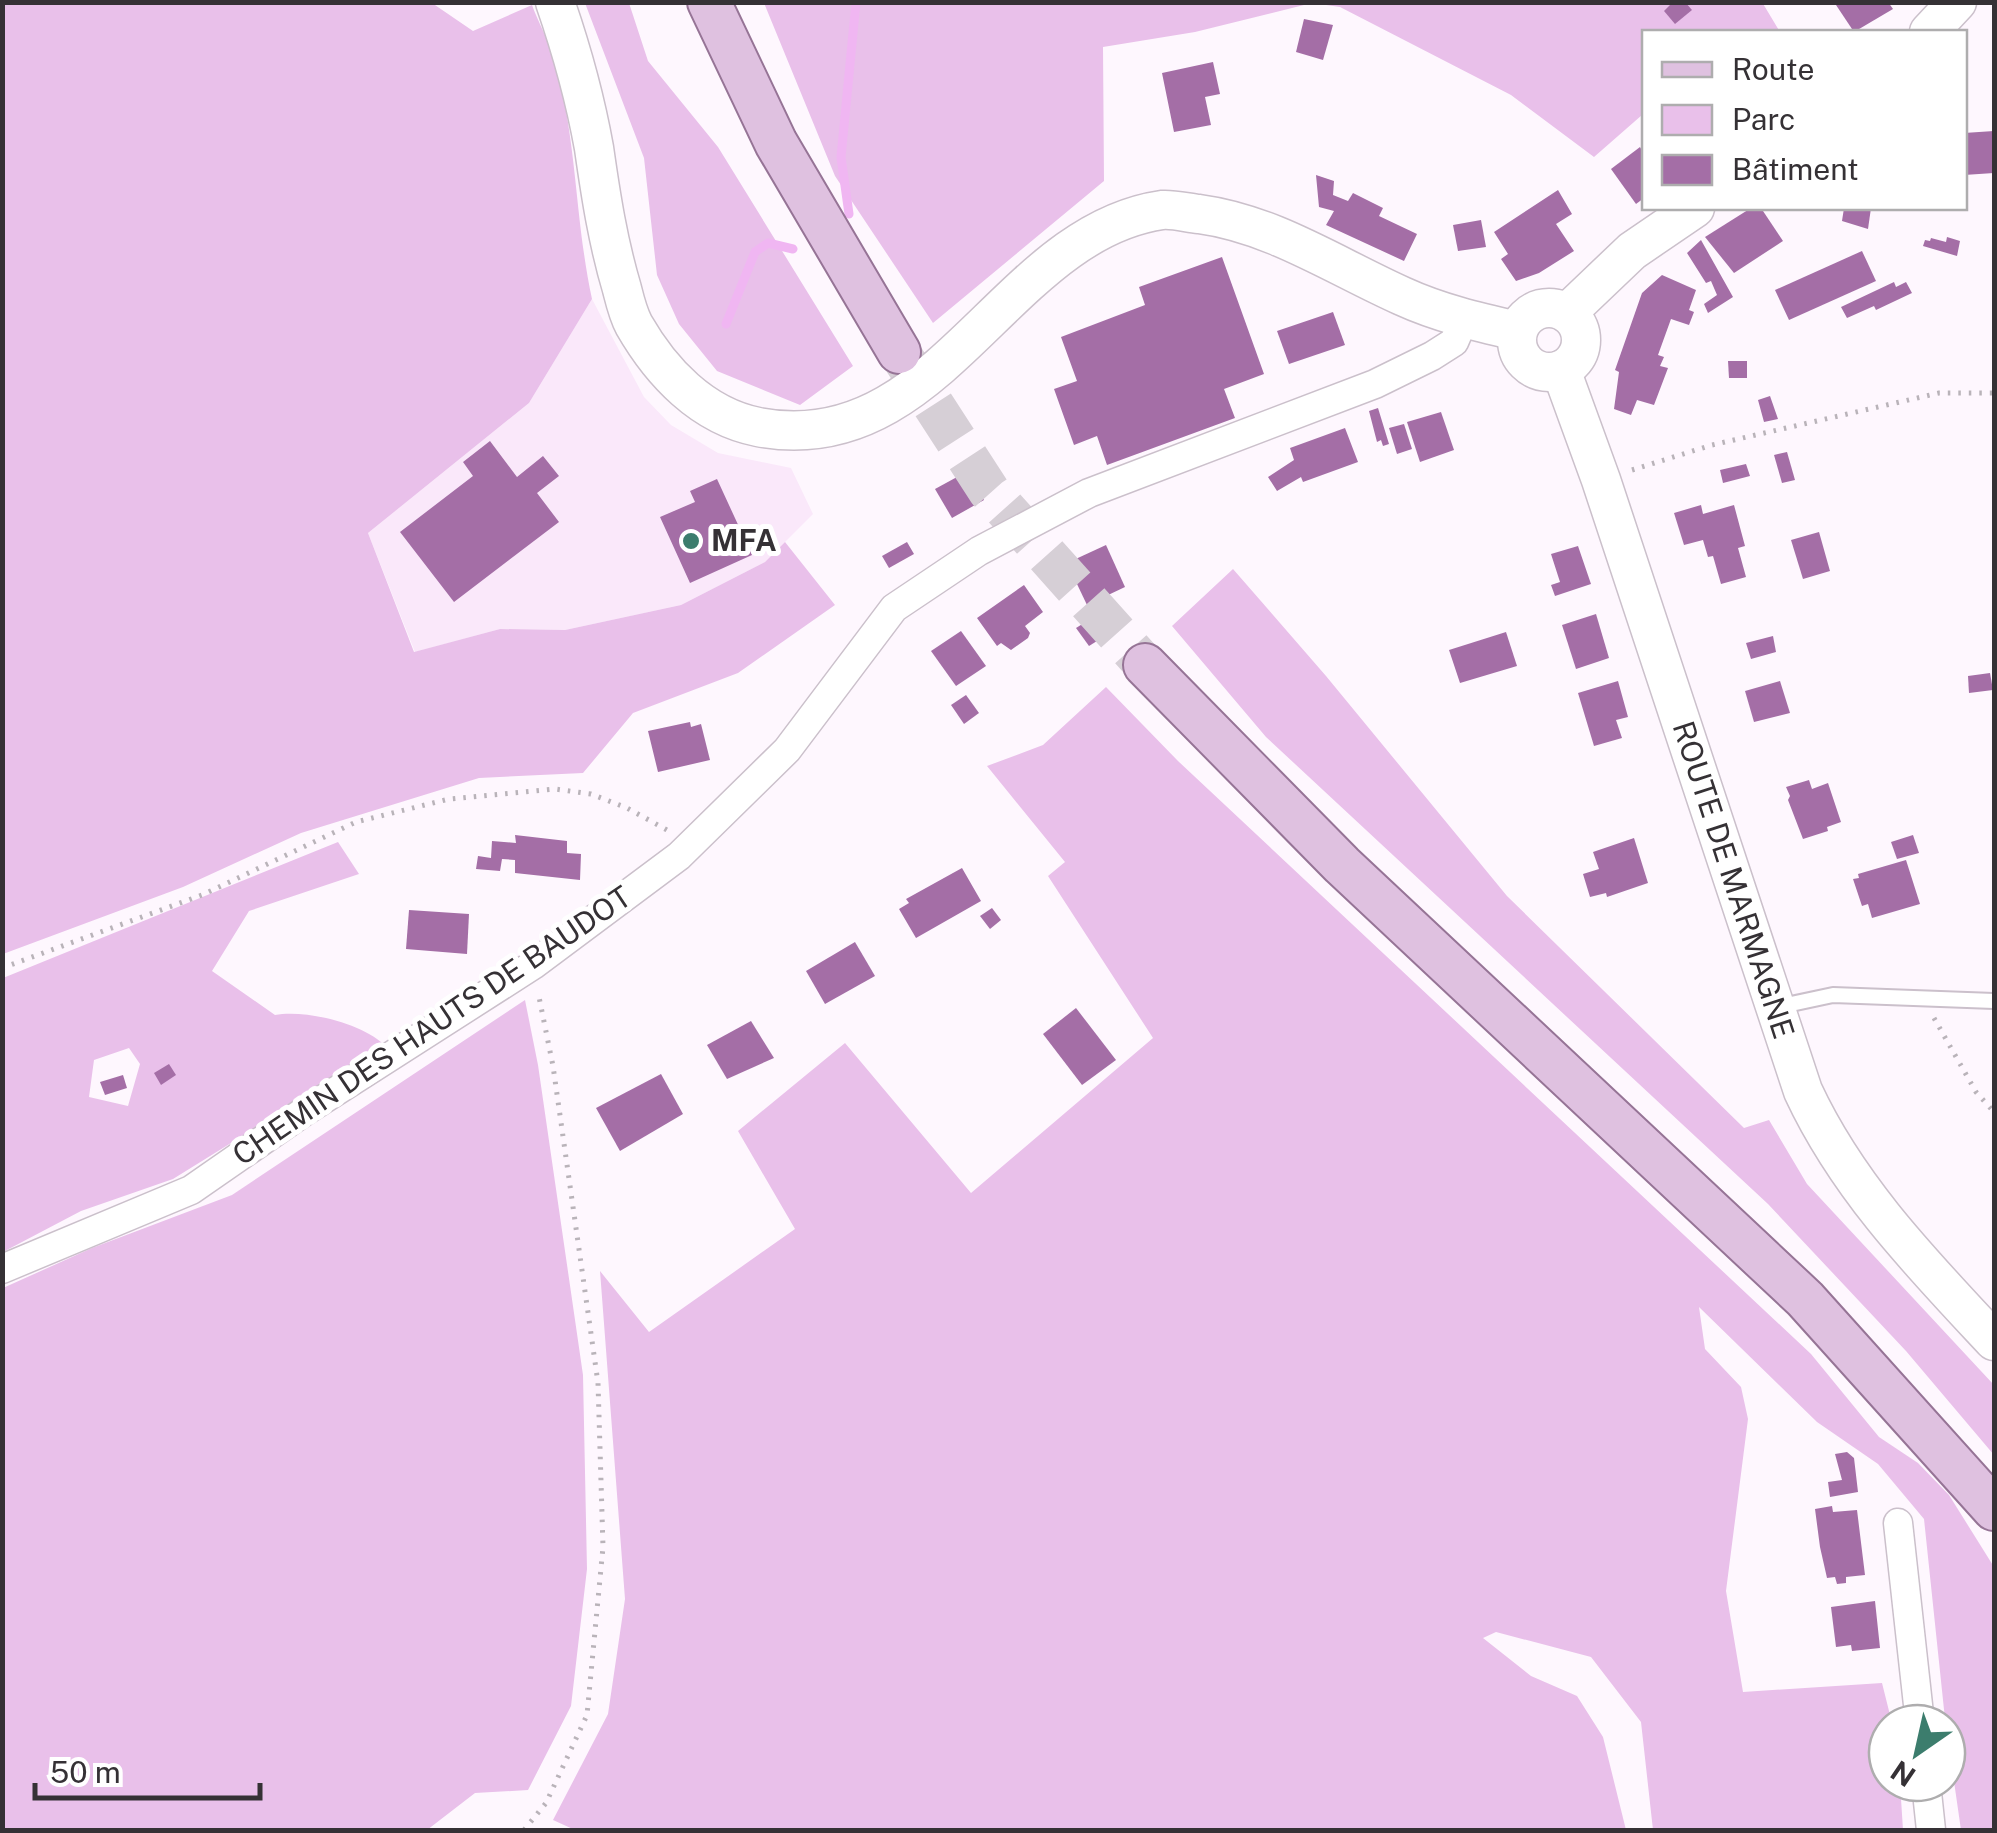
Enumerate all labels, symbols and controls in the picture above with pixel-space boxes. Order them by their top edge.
legend [1642,30,1967,210]
text: Route [1732,51,1814,87]
text: Parc [1732,101,1795,137]
text: Bâtiment [1732,151,1859,187]
place label: MFA [711,522,777,558]
marker: MFA [680,530,702,552]
street label: ROUTE DE MARMAGNE [1666,717,1802,1043]
street label: CHEMIN DES HAUTS DE BAUDOT [225,878,638,1172]
north arrow [1867,1703,1967,1803]
scale bar [35,1738,260,1800]
text: 50 m [50,1754,121,1790]
text: N [1884,1754,1921,1794]

